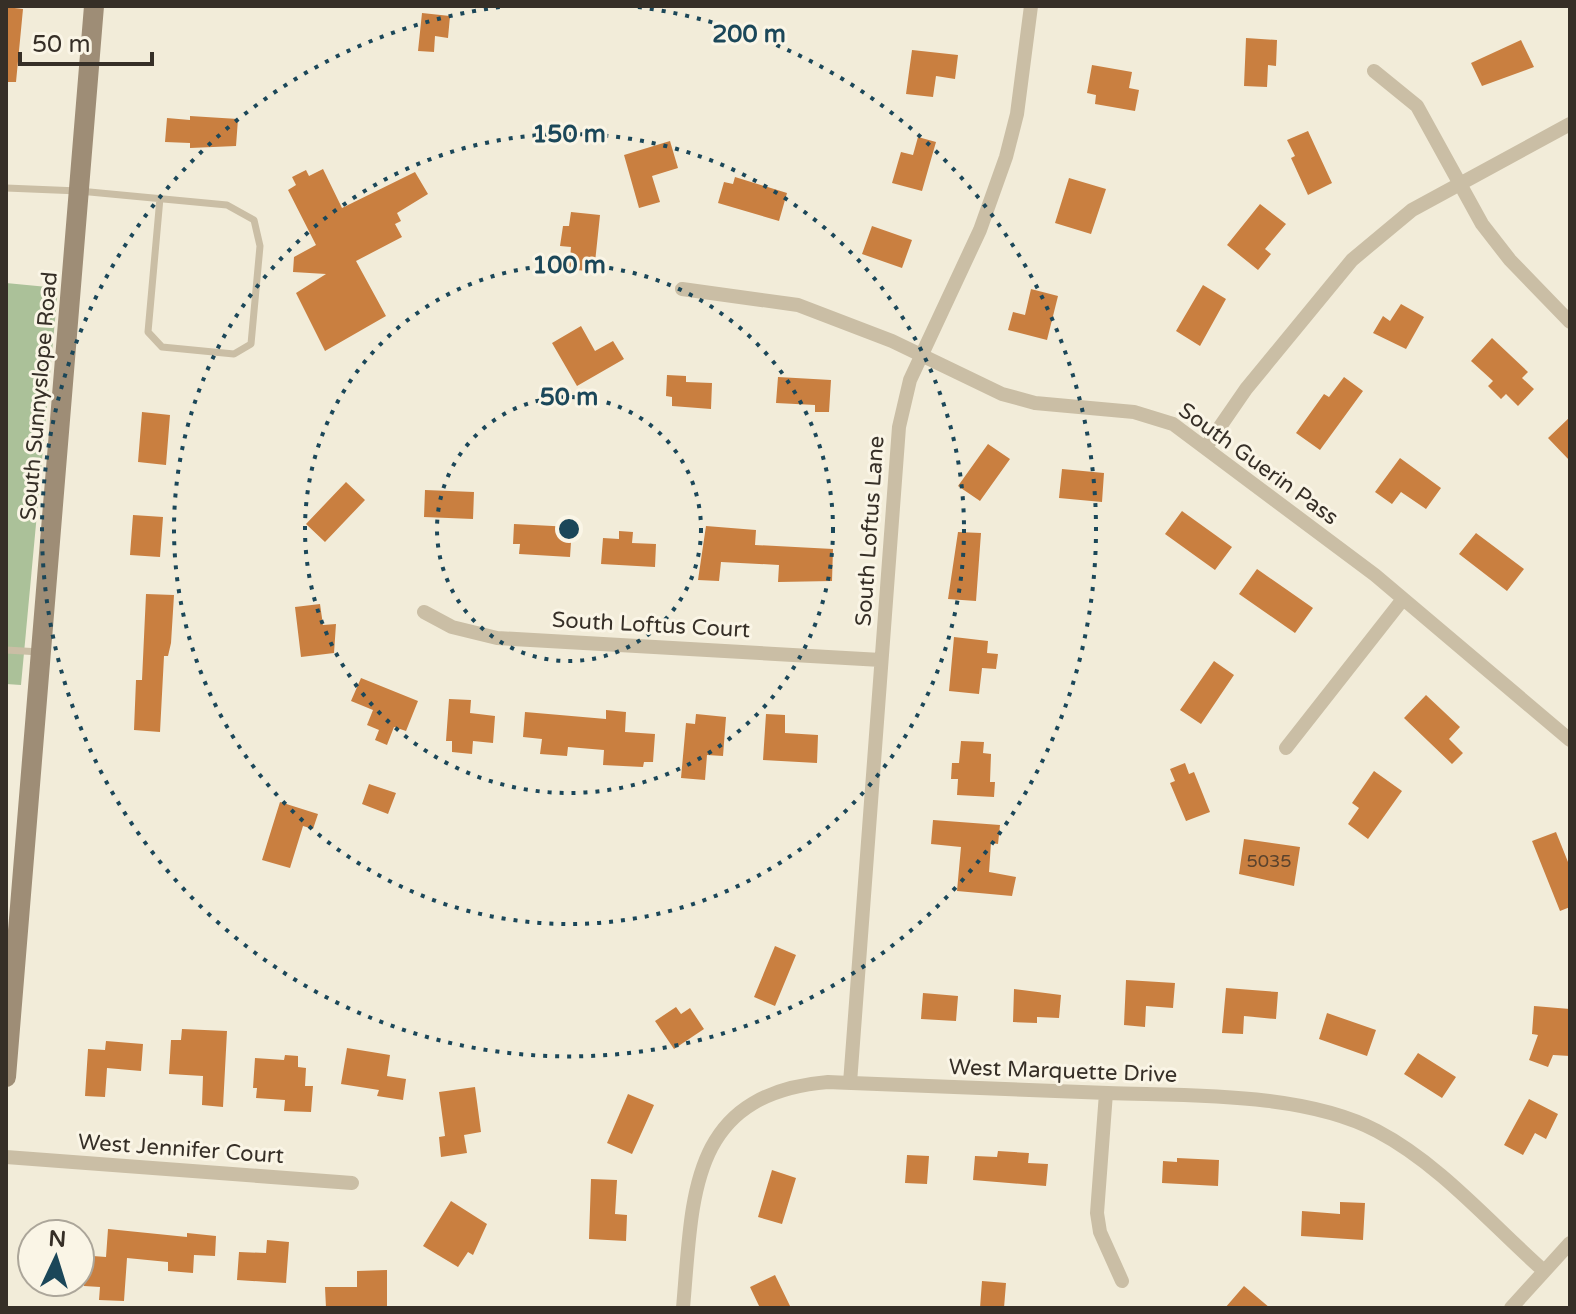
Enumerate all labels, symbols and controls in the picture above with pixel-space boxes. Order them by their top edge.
scale bar [20,16,152,66]
text: 200 m [712,20,786,49]
text: 50 m [32,30,90,59]
text: 150 m [532,120,606,149]
text: 100 m [532,251,606,280]
street label: South Sunnyslope Road [15,271,63,522]
text: 50 m [540,383,598,412]
street label: South Guerin Pass [1173,397,1343,530]
street label: South Loftus Lane [850,435,890,627]
centre of rings [555,515,583,543]
street label: South Loftus Court [551,607,751,643]
house number: 5035 [1246,850,1292,872]
street label: West Marquette Drive [948,1054,1178,1088]
street label: West Jennifer Court [77,1129,285,1169]
north arrow [16,1218,96,1298]
text: N [48,1225,67,1253]

